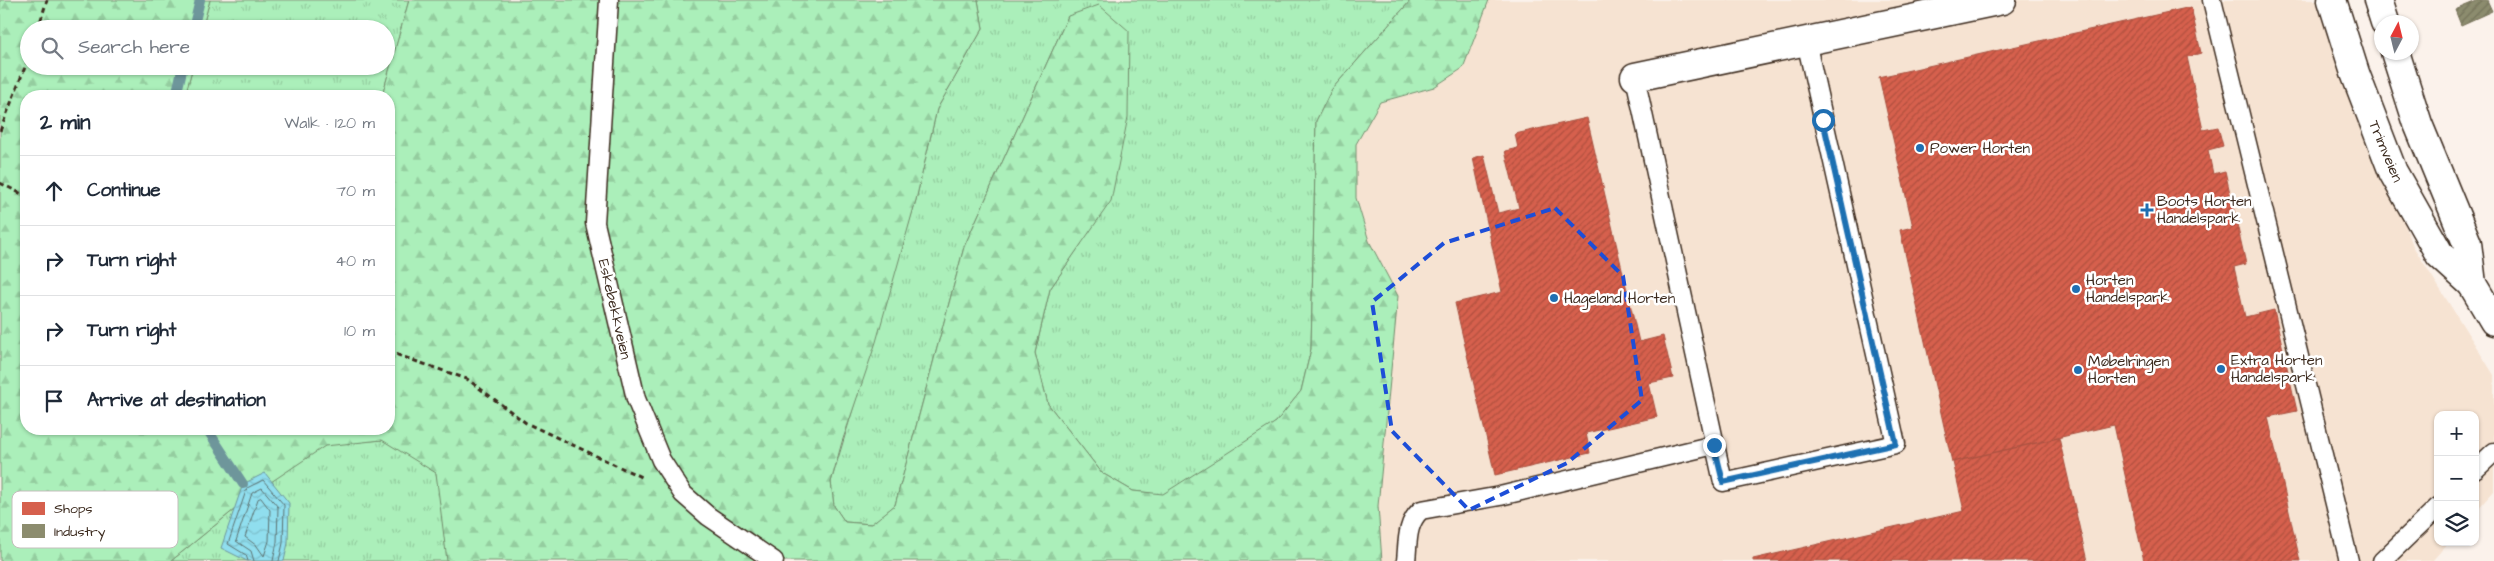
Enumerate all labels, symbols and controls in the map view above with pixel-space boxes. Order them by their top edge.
north arrow [2374,15,2419,60]
search box [20,20,395,75]
icon: search [38,34,66,62]
text: Search here [78,34,190,61]
text: 2 min [40,108,90,137]
route start [1812,109,1835,132]
text: Walk · 120 m [284,112,375,134]
street label: Trimveien [2363,117,2408,186]
place label: Power Horten [1930,138,2031,159]
marker: Power Horten [1914,142,1926,154]
icon: ahead [40,177,68,205]
text: Continue [87,177,161,204]
text: 70 m [336,180,375,202]
place label: Boots Horten Handelspark [2157,191,2252,229]
marker: Boots Horten Handelspark [2141,204,2153,216]
icon: right [40,247,68,275]
text: Turn right [87,247,176,274]
text: 40 m [335,250,375,272]
street label: Eskebekkveien [593,257,636,362]
place label: Horten Handelspark [2086,270,2169,308]
marker: Horten Handelspark [2070,283,2082,295]
place label: Hageland Horten [1564,288,1676,310]
marker: Hageland Horten [1548,292,1560,304]
icon: right [40,317,68,345]
text: Turn right [87,317,176,344]
text: 10 m [344,320,375,342]
place label: Extra Horten Handelspark [2231,350,2323,388]
place label: Møbelringen Horten [2088,351,2170,389]
marker: Extra Horten Handelspark [2215,363,2227,375]
marker: Møbelringen Horten [2072,364,2084,376]
icon: arrive [40,387,68,415]
text: Arrive at destination [87,387,266,414]
map controls [2434,411,2479,546]
button: + [2434,411,2479,456]
route end [1703,434,1726,457]
button: − [2434,456,2479,501]
legend [12,491,178,548]
text: Shops [54,499,93,519]
button: layers [2434,501,2479,546]
text: Industry [54,522,106,542]

